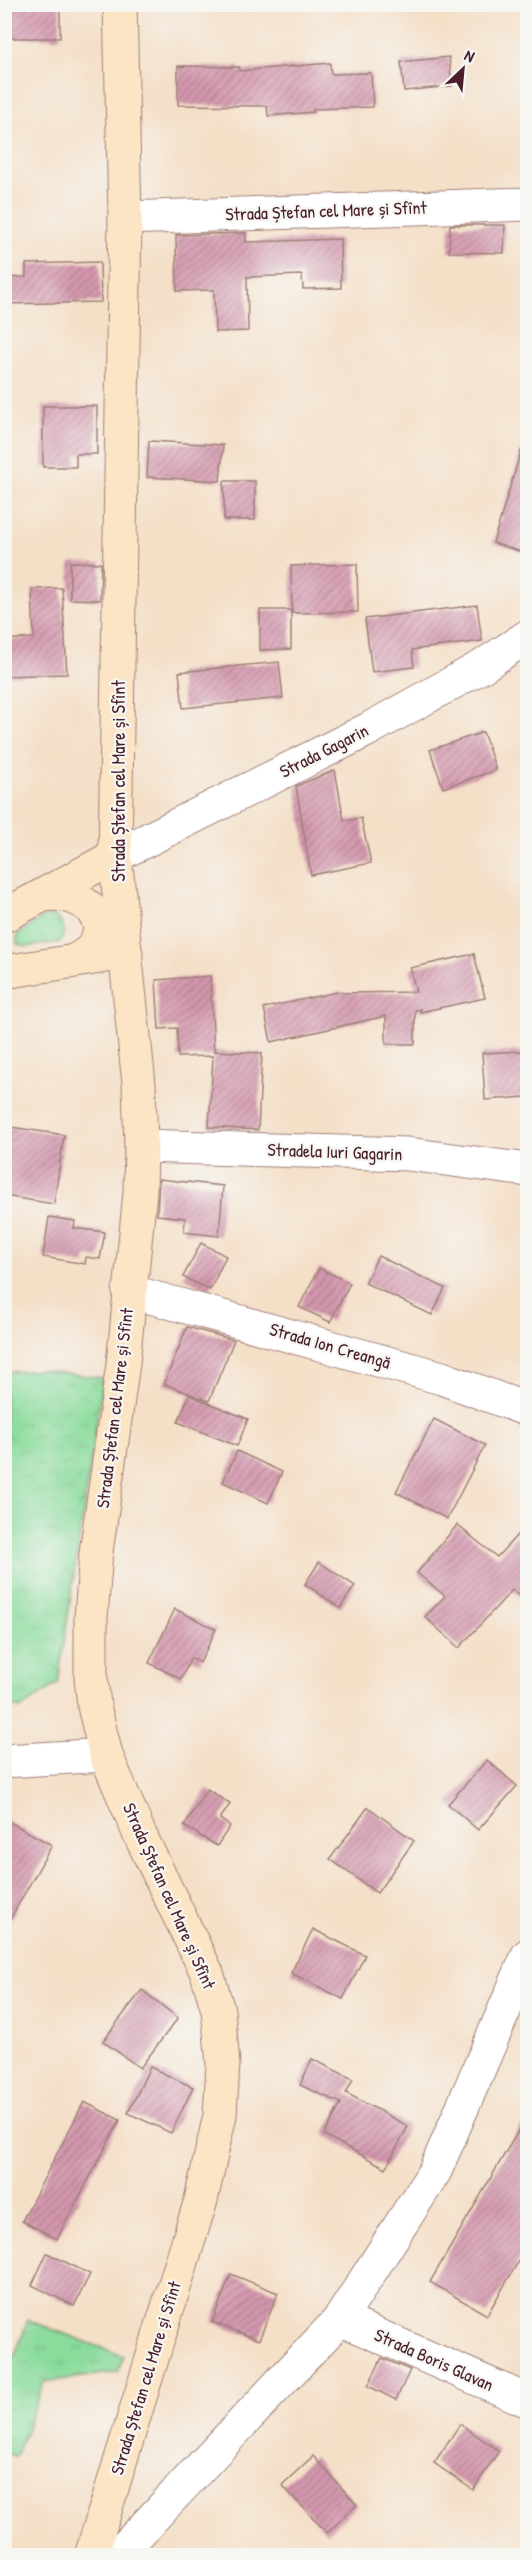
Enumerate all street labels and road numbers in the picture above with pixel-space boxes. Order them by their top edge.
street label: Strada Ștefan cel Mare și Sfînt [225,194,428,227]
street label: Strada Ștefan cel Mare și Sfînt [106,680,131,882]
street label: Strada Gagarin [275,718,372,784]
street label: Stradela Iuri Gagarin [267,1137,403,1166]
street label: Strada Ștefan cel Mare și Sfînt [90,1306,139,1509]
street label: Strada Ion Creangă [267,1316,393,1375]
street label: Strada Ștefan cel Mare și Sfînt [117,1799,222,1994]
street label: Strada Ștefan cel Mare și Sfînt [104,2277,187,2478]
street label: Strada Boris Glavan [371,2322,498,2397]

